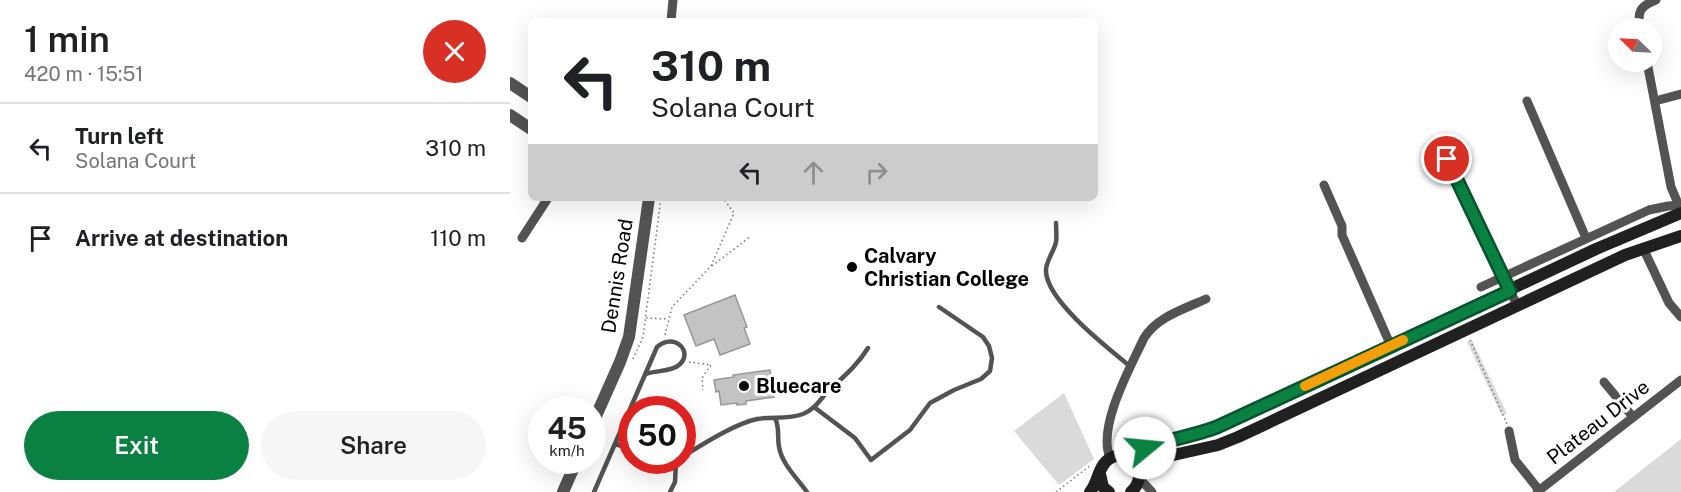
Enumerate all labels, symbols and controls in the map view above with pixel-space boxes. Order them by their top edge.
text: 1 min [24,18,110,60]
north arrow [1608,18,1662,72]
map controls [1608,18,1662,72]
button: close [423,20,486,83]
text: 310 m [651,41,771,90]
icon: left [552,42,630,120]
text: 420 m · 15:51 [24,62,143,86]
text: Solana Court [651,91,815,123]
text: Turn left [75,123,164,149]
icon: left [24,132,57,165]
pin [1421,133,1472,184]
text: 310 m [425,135,486,161]
icon: arrive [1430,142,1463,175]
text: Solana Court [75,149,196,173]
icon: left [734,156,767,189]
icon: ahead [797,156,830,189]
icon: right [860,156,893,189]
street label: Dennis Road [596,217,638,335]
icon: arrive [24,222,57,255]
text: Arrive at destination [75,225,288,251]
text: 110 m [430,225,486,251]
place label: Calvary Christian College [864,244,1029,291]
marker: Calvary Christian College [845,260,859,274]
place label: Bluecare [756,374,842,398]
street label: Plateau Drive [1542,375,1654,469]
marker: Bluecare [737,379,751,393]
speed limit sign: 50 [618,396,696,474]
text: 45 [547,410,587,446]
button: Exit [24,411,249,480]
button: Share [261,411,486,480]
position arrow [1113,416,1177,480]
text: km/h [549,442,585,459]

